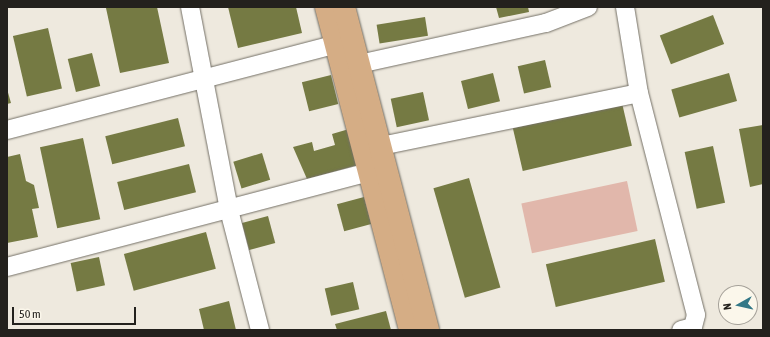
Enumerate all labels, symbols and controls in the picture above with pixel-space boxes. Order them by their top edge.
north arrow [718,285,758,325]
scale bar [14,299,138,325]
text: N [721,302,734,311]
text: 50 m [19,307,41,321]

